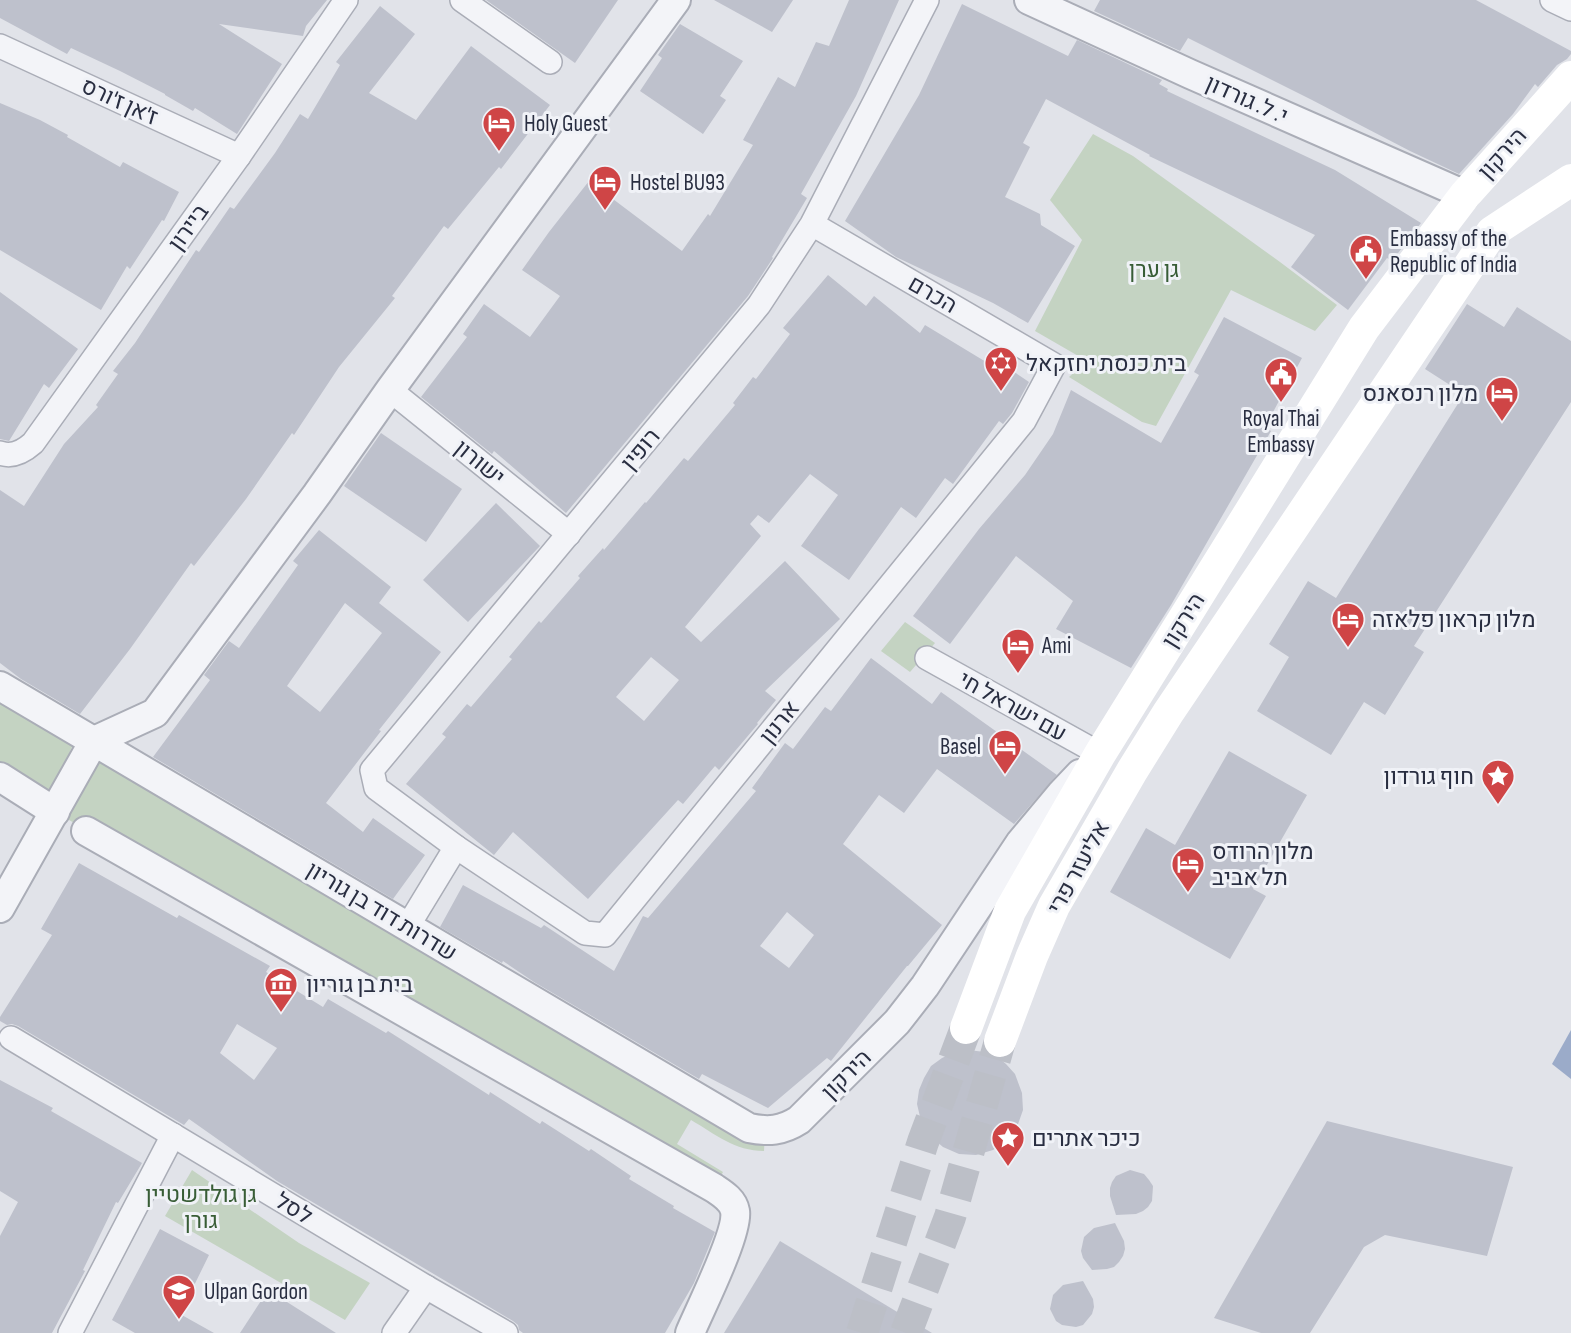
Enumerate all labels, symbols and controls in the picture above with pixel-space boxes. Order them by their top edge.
street label: י. ל. גורדון [1201,69,1292,130]
street label: ז'אן ז'ורס [77,72,162,132]
hotel icon: Holy Guest [480,104,518,153]
place label: Holy Guest [524,110,608,138]
street label: הירקון [1472,122,1533,185]
hotel icon: Hostel BU93 [586,163,624,212]
place label: Hostel BU93 [630,169,725,197]
street label: ביירון [163,199,215,256]
place label: Embassy of the Republic of India [1390,225,1517,279]
public building icon: Embassy of the Republic of India [1347,232,1385,281]
park label: גן ערן [1129,256,1179,284]
street label: הכרם [903,270,962,320]
synagogue icon: בית כנסת יחזקאל [982,344,1020,393]
place label: בית כנסת יחזקאל [1026,350,1186,378]
public building icon: Royal Thai Embassy [1262,355,1300,404]
hotel icon: מלון רנסאנס [1483,374,1521,423]
place label: מלון רנסאנס [1363,380,1478,408]
place label: Royal Thai Embassy [1242,405,1320,459]
street label: רופין [615,423,666,476]
street label: ישורון [449,434,510,491]
street label: הירקון [1156,588,1211,653]
hotel icon: מלון קראון פלאזה [1329,600,1367,649]
place label: מלון קראון פלאזה [1372,606,1536,634]
hotel icon: Ami [999,626,1037,675]
place label: Ami [1041,632,1071,660]
street label: עם ישראל חי [954,666,1071,748]
street label: ארנון [754,695,806,750]
hotel icon: Basel [986,727,1024,776]
place label: Basel [940,733,981,761]
place icon: חוף גורדון [1479,757,1517,806]
place label: חוף גורדון [1384,763,1474,791]
street label: אליעזר פרי [1042,816,1116,919]
place label: מלון הרודס תל אביב [1212,838,1314,892]
hotel icon: מלון הרודס תל אביב [1169,845,1207,894]
street label: שדרות דוד בן גוריון [301,856,462,968]
museum icon: בית בן גוריון [262,965,300,1014]
place label: בית בן גוריון [306,971,413,999]
street label: הירקון [816,1044,878,1106]
place icon: כיכר אתרים [989,1119,1027,1168]
place label: כיכר אתרים [1032,1125,1141,1153]
park label: גן גולדשטיין גורן [145,1181,257,1235]
street label: לסל [270,1187,317,1231]
school or university icon: Ulpan Gordon [160,1272,198,1321]
place label: Ulpan Gordon [204,1278,308,1306]

